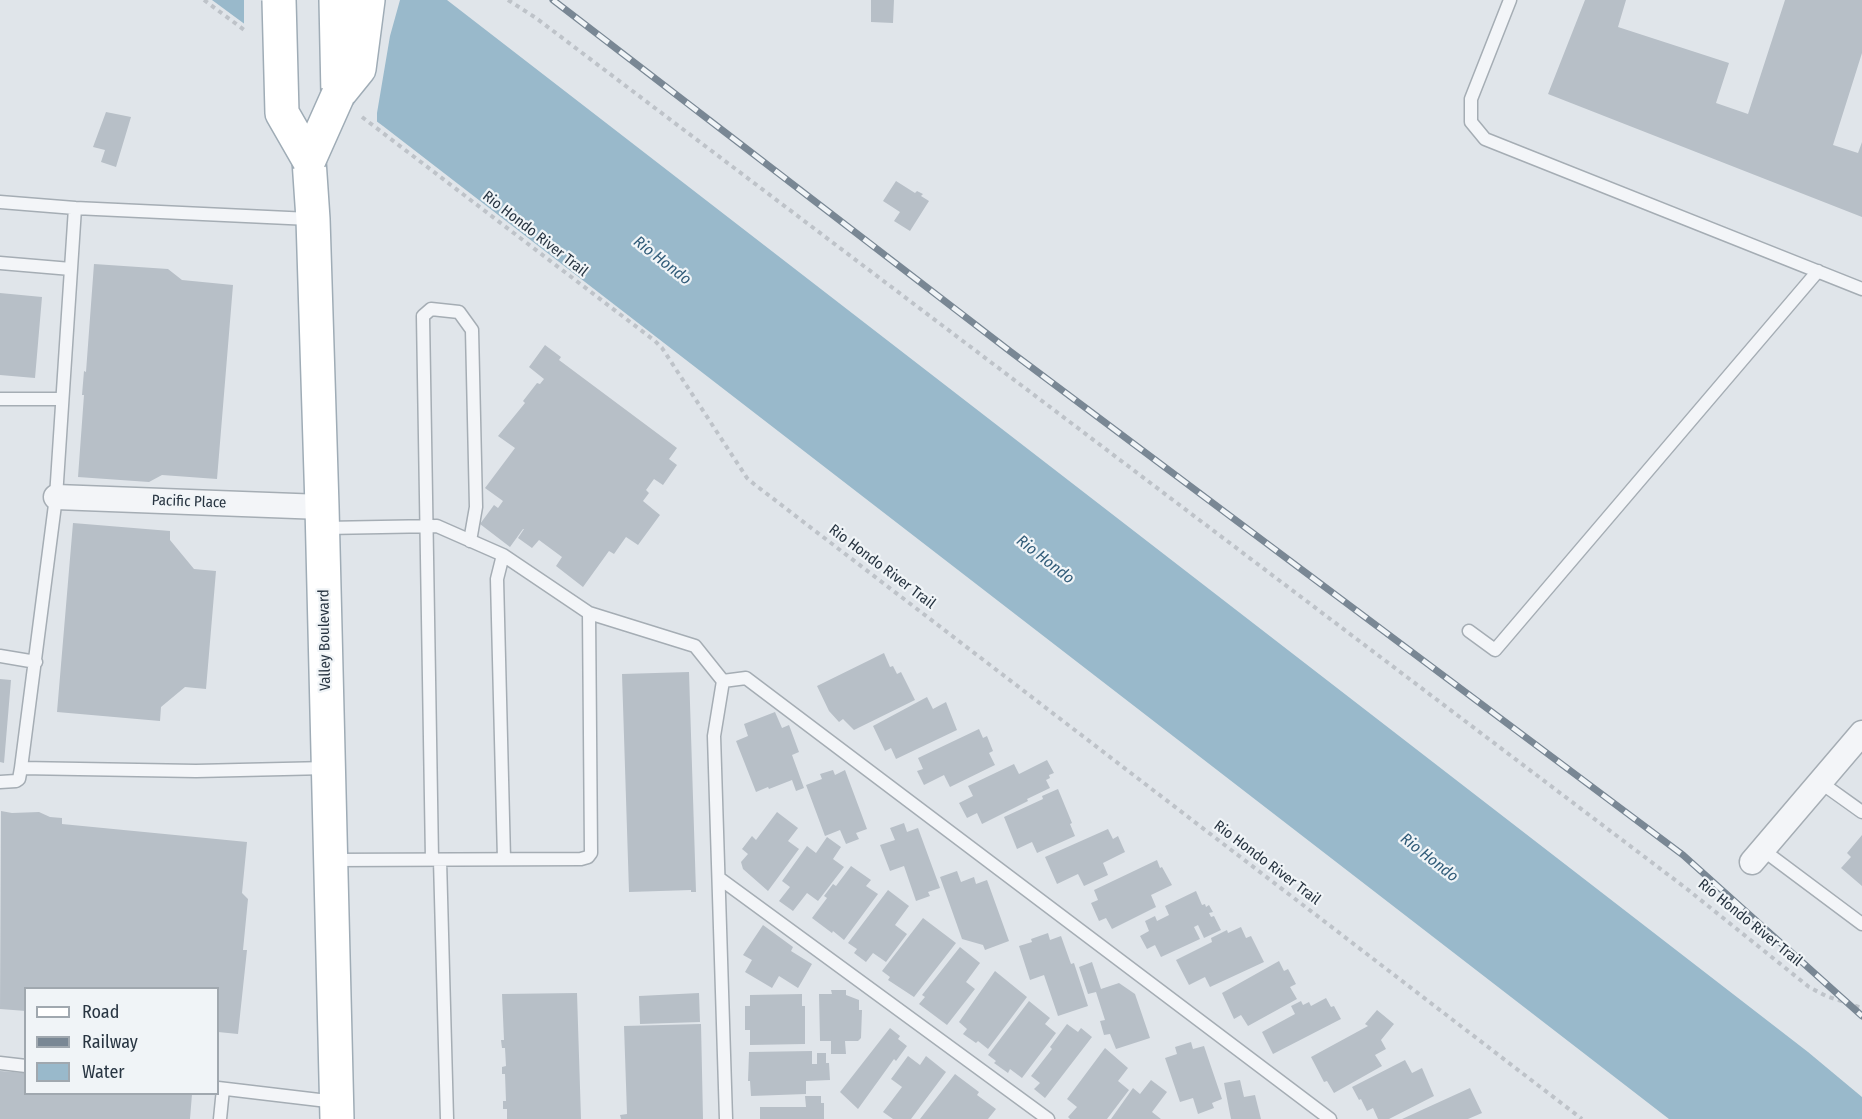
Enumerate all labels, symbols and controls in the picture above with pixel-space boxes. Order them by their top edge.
street label: Rio Hondo River Trail [479,187,591,281]
water label: Rio Hondo [629,232,695,290]
street label: Pacific Place [151,492,227,512]
street label: Rio Hondo River Trail [825,521,939,613]
water label: Rio Hondo [1012,531,1078,589]
street label: Valley Boulevard [315,589,335,691]
street label: Rio Hondo River Trail [1210,817,1324,909]
water label: Rio Hondo [1396,829,1462,887]
street label: Rio Hondo River Trail [1694,875,1806,971]
legend [24,987,219,1095]
text: Road [82,1001,119,1023]
text: Railway [82,1031,138,1053]
text: Water [82,1061,125,1083]

